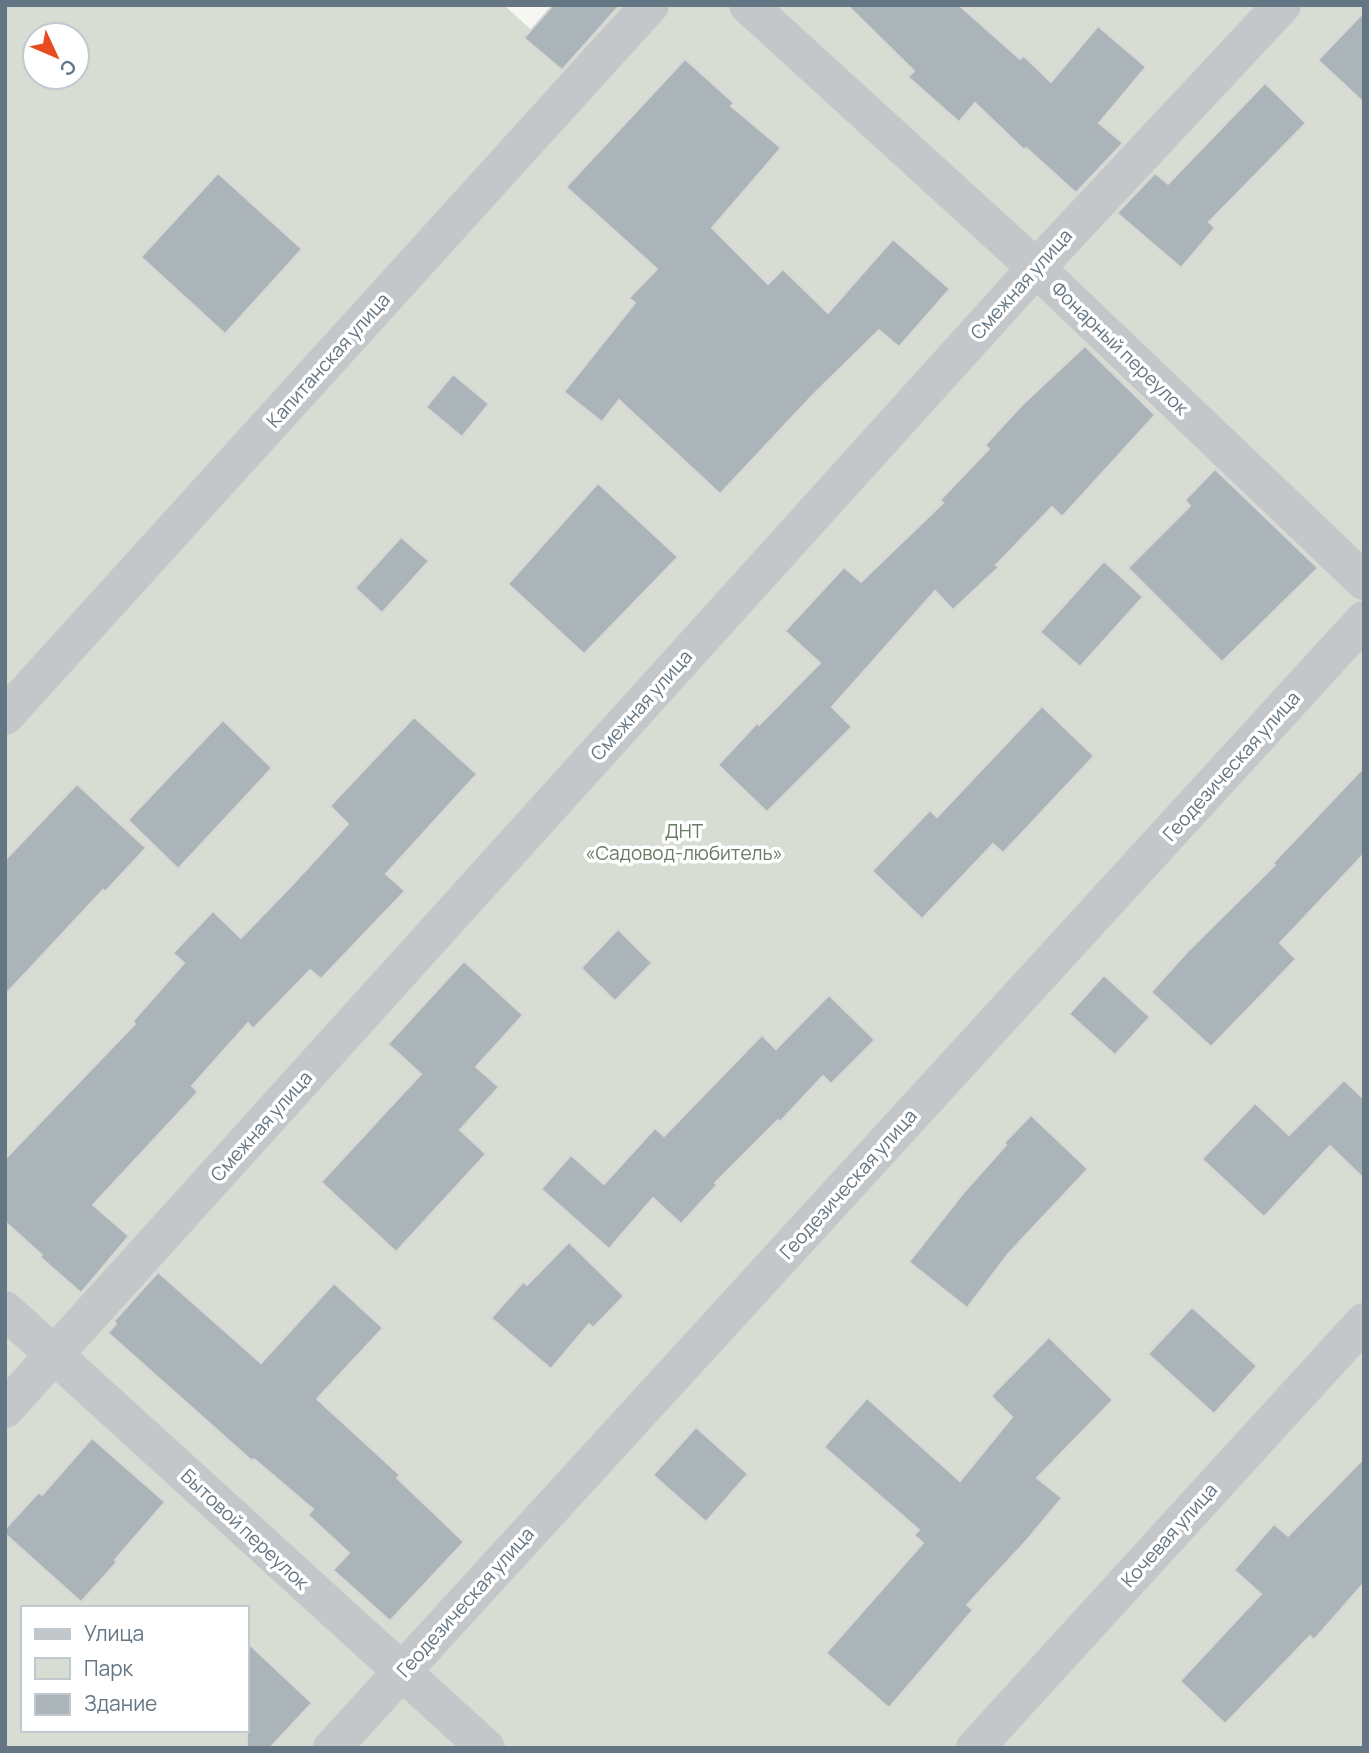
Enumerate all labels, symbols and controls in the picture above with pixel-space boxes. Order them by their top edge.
north arrow [21,21,91,91]
text: С [54,54,82,82]
street label: Смежная улица [964,223,1078,345]
street label: Фонарный переулок [1046,276,1195,421]
street label: Капитанская улица [260,287,396,433]
street label: Смежная улица [584,644,698,766]
street label: Геодезическая улица [1157,685,1305,847]
park label: ДНТ «Садовод-любитель» [585,818,783,866]
street label: Смежная улица [204,1065,318,1187]
street label: Геодезическая улица [774,1103,922,1265]
street label: Бытовой переулок [175,1463,315,1596]
street label: Кочевая улица [1115,1477,1223,1593]
street label: Геодезическая улица [391,1521,539,1683]
legend [21,1606,248,1732]
text: Улица [84,1619,144,1647]
text: Парк [84,1654,134,1682]
text: Здание [84,1689,157,1717]

